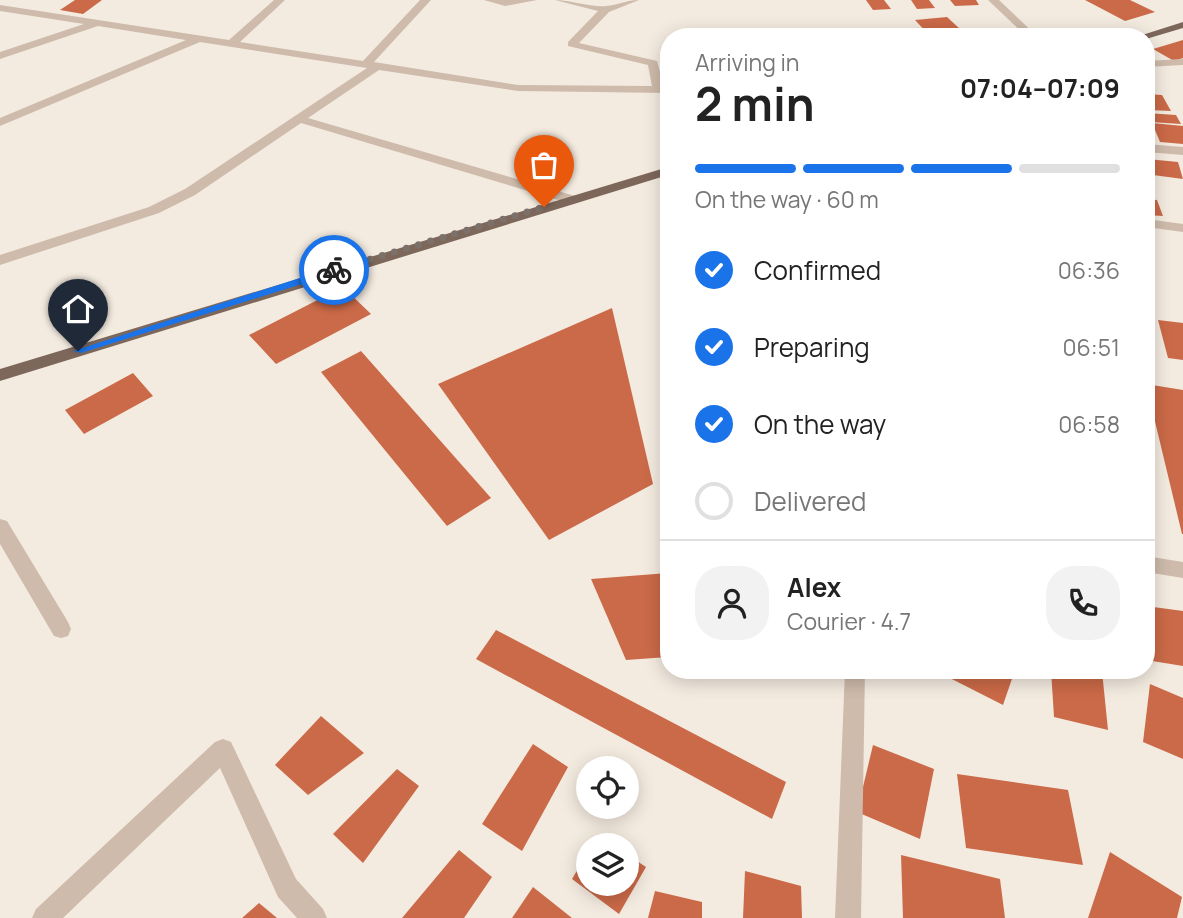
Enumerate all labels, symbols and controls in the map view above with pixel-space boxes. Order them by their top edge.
text: Arriving in [695,46,800,78]
text: 07:04–07:09 [960,70,1120,106]
text: 2 min [695,72,815,135]
pin [514,135,574,207]
icon: bag [525,146,563,184]
text: On the way · 60 m [695,183,879,215]
courier [299,235,369,305]
icon: bike [315,251,353,289]
icon: check [695,251,733,289]
text: Confirmed [754,252,881,288]
text: 06:36 [1058,254,1120,286]
pin [48,279,108,351]
icon: home [59,290,97,328]
icon: check [695,328,733,366]
text: Preparing [754,329,870,365]
text: 06:51 [1063,331,1120,363]
icon: check [695,405,733,443]
text: On the way [754,406,886,442]
text: 06:58 [1058,408,1120,440]
text: Delivered [754,483,866,519]
button: person [695,566,769,640]
button: phone [1046,566,1120,640]
text: Alex [787,569,841,605]
text: Courier · 4.7 [787,605,911,637]
map controls [576,756,639,896]
button: locate [576,756,639,819]
button: layers [576,833,639,896]

